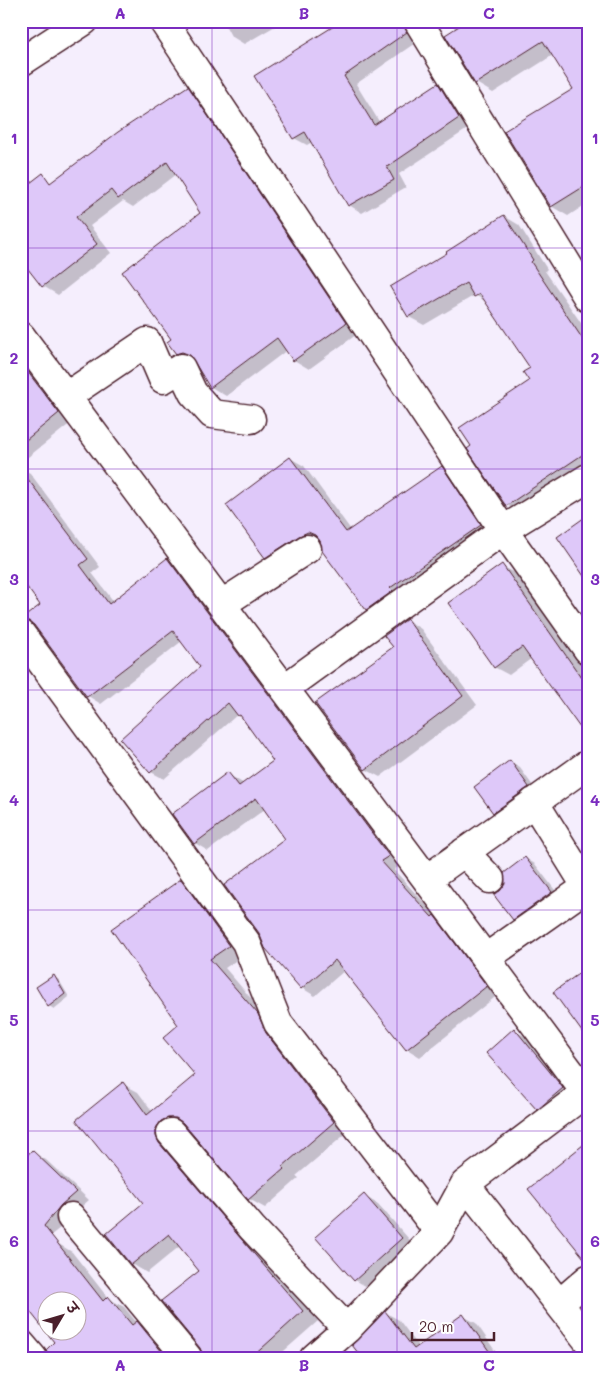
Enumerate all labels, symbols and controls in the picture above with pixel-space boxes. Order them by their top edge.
text: A [114,2,126,23]
text: B [299,2,309,23]
text: C [483,2,495,23]
text: 1 [10,127,18,148]
text: 1 [591,127,599,148]
text: 2 [10,347,19,368]
text: 2 [591,347,600,368]
text: 3 [9,568,19,589]
text: 3 [590,568,600,589]
text: 4 [9,789,19,810]
text: 4 [590,789,600,810]
text: 5 [9,1009,19,1030]
text: 5 [590,1009,600,1030]
text: 6 [9,1230,19,1251]
text: 6 [590,1230,600,1251]
north arrow [38,1292,88,1342]
text: उ [61,1297,84,1319]
scale bar [412,1309,494,1341]
text: 20 m [419,1316,453,1336]
text: A [114,1354,126,1375]
text: B [299,1354,309,1375]
text: C [483,1354,495,1375]

